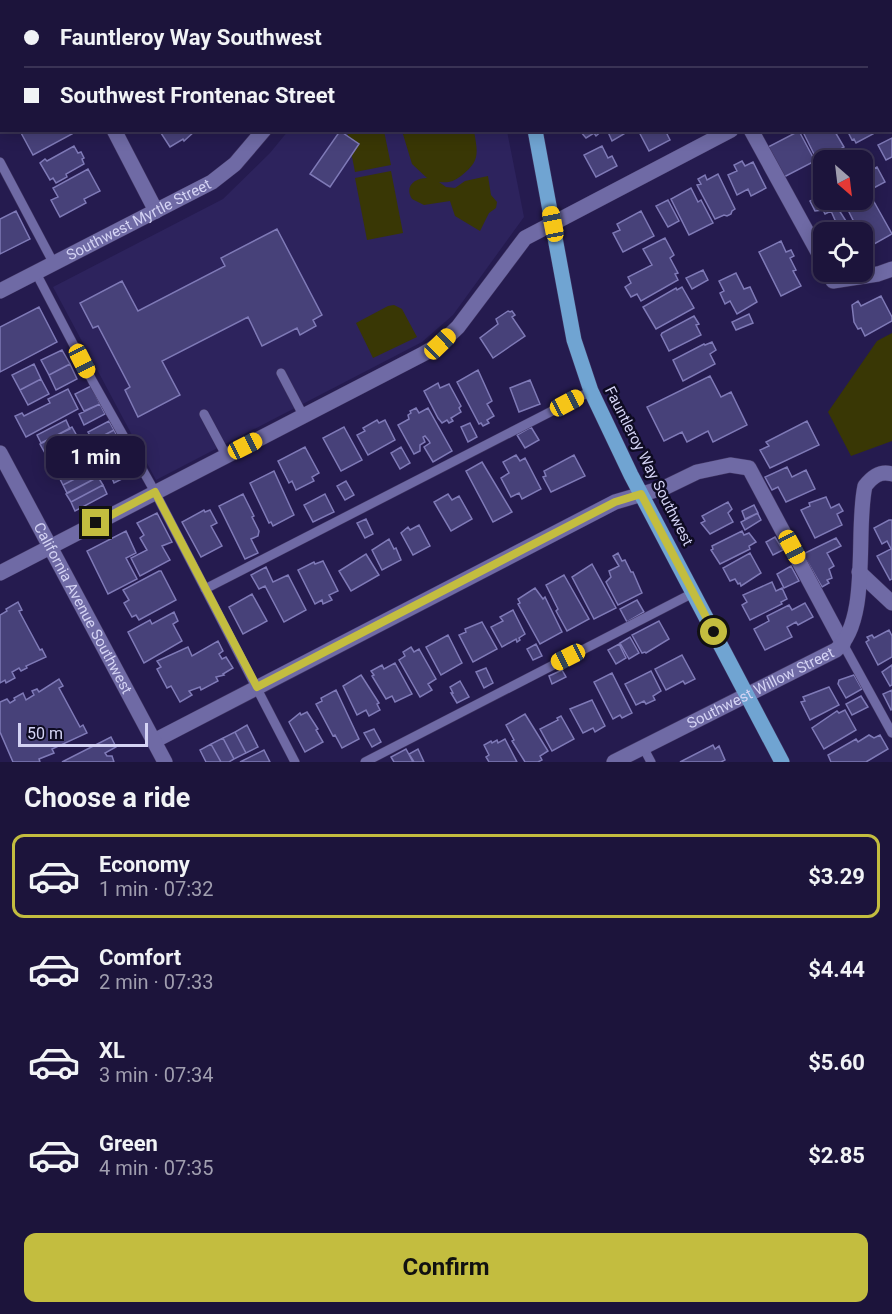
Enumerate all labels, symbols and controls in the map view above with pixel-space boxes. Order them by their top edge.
text: Fauntleroy Way Southwest [60,25,322,50]
text: Southwest Frontenac Street [60,83,335,108]
north arrow [813,150,873,210]
map controls [813,150,873,282]
street label: Southwest Myrtle Street [63,175,214,264]
car [541,205,565,243]
button: locate [813,222,873,282]
car [421,325,459,363]
car [66,341,98,381]
street label: Fauntleroy Way Southwest [601,383,697,549]
car [547,387,587,419]
car [225,430,265,462]
callout: 1 min [46,436,146,478]
text: 1 min [70,445,121,469]
route end [82,509,109,536]
street label: California Avenue Southwest [30,519,136,697]
car [776,527,808,567]
route start [700,618,727,645]
car [548,641,588,673]
street label: Southwest Willow Street [684,644,837,733]
scale bar [18,720,148,748]
text: 50 m [27,724,63,743]
text: Choose a ride [24,782,190,814]
icon: car [27,849,81,903]
text: Economy [99,852,190,877]
text: $3.29 [808,864,865,889]
text: 1 min · 07:32 [99,877,214,901]
icon: car [27,942,81,996]
text: Comfort [99,945,181,970]
text: $4.44 [808,957,865,982]
text: 2 min · 07:33 [99,970,214,994]
icon: car [27,1035,81,1089]
text: XL [99,1038,125,1063]
text: $5.60 [808,1050,865,1075]
text: 3 min · 07:34 [99,1063,214,1087]
icon: car [27,1128,81,1182]
text: Green [99,1131,158,1156]
text: $2.85 [808,1143,865,1168]
text: 4 min · 07:35 [99,1156,214,1180]
button: Confirm [24,1233,868,1302]

